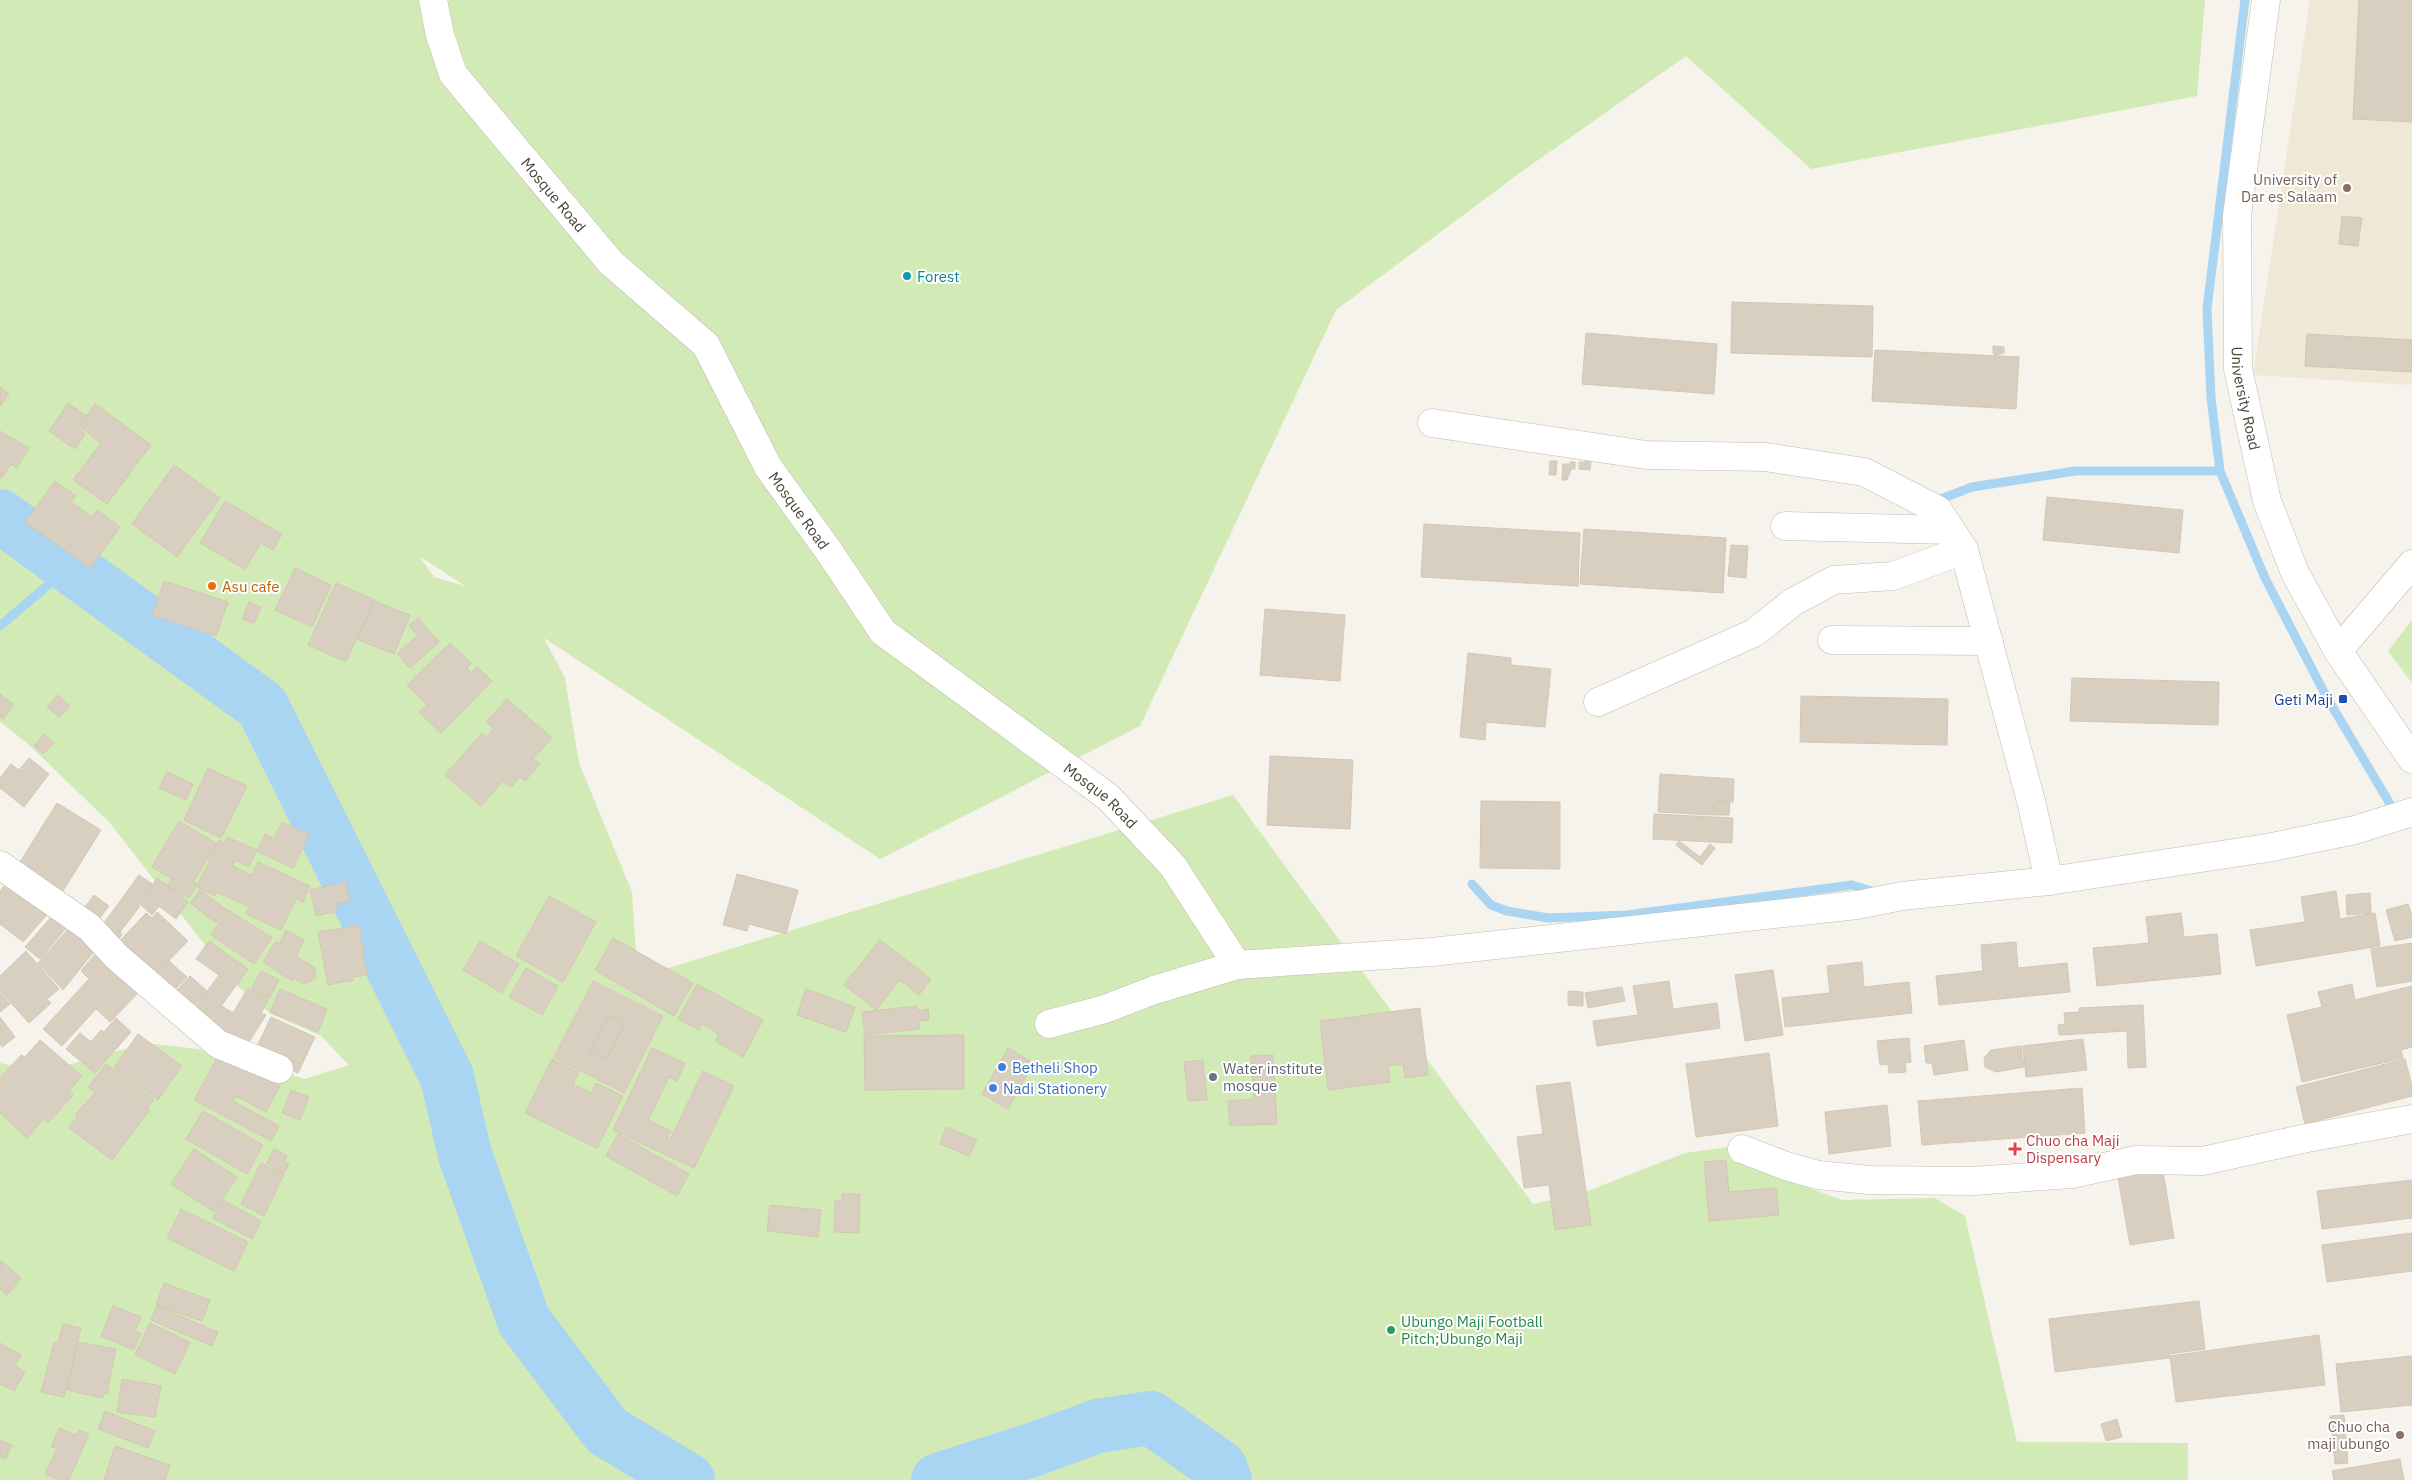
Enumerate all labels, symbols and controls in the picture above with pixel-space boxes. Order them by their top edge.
street label: Mosque Road [517,153,590,236]
place label: University of Dar es Salaam [2241,170,2337,206]
marker: University of Dar es Salaam [2341,182,2353,194]
place label: Forest [917,267,960,286]
marker: Forest [901,270,913,282]
street label: University Road [2228,346,2265,452]
street label: Mosque Road [765,468,834,553]
place label: Asu cafe [222,577,280,596]
marker: Asu cafe [206,580,218,592]
place label: Geti Maji [2274,690,2333,709]
marker: Geti Maji [2337,693,2349,705]
street label: Mosque Road [1060,758,1142,832]
place label: Betheli Shop [1012,1058,1098,1077]
place label: Water institute mosque [1223,1059,1322,1095]
marker: Betheli Shop [996,1061,1008,1073]
marker: Water institute mosque [1207,1071,1219,1083]
place label: Nadi Stationery [1003,1079,1107,1098]
marker: Nadi Stationery [987,1082,999,1094]
place label: Chuo cha Maji Dispensary [2026,1131,2120,1167]
marker: Chuo cha Maji Dispensary [2008,1142,2022,1156]
place label: Ubungo Maji Football Pitch;Ubungo Maji [1401,1312,1543,1348]
marker: Ubungo Maji Football Pitch;Ubungo Maji [1385,1324,1397,1336]
place label: Chuo cha maji ubungo [2307,1417,2390,1453]
marker: Chuo cha maji ubungo [2394,1429,2406,1441]

